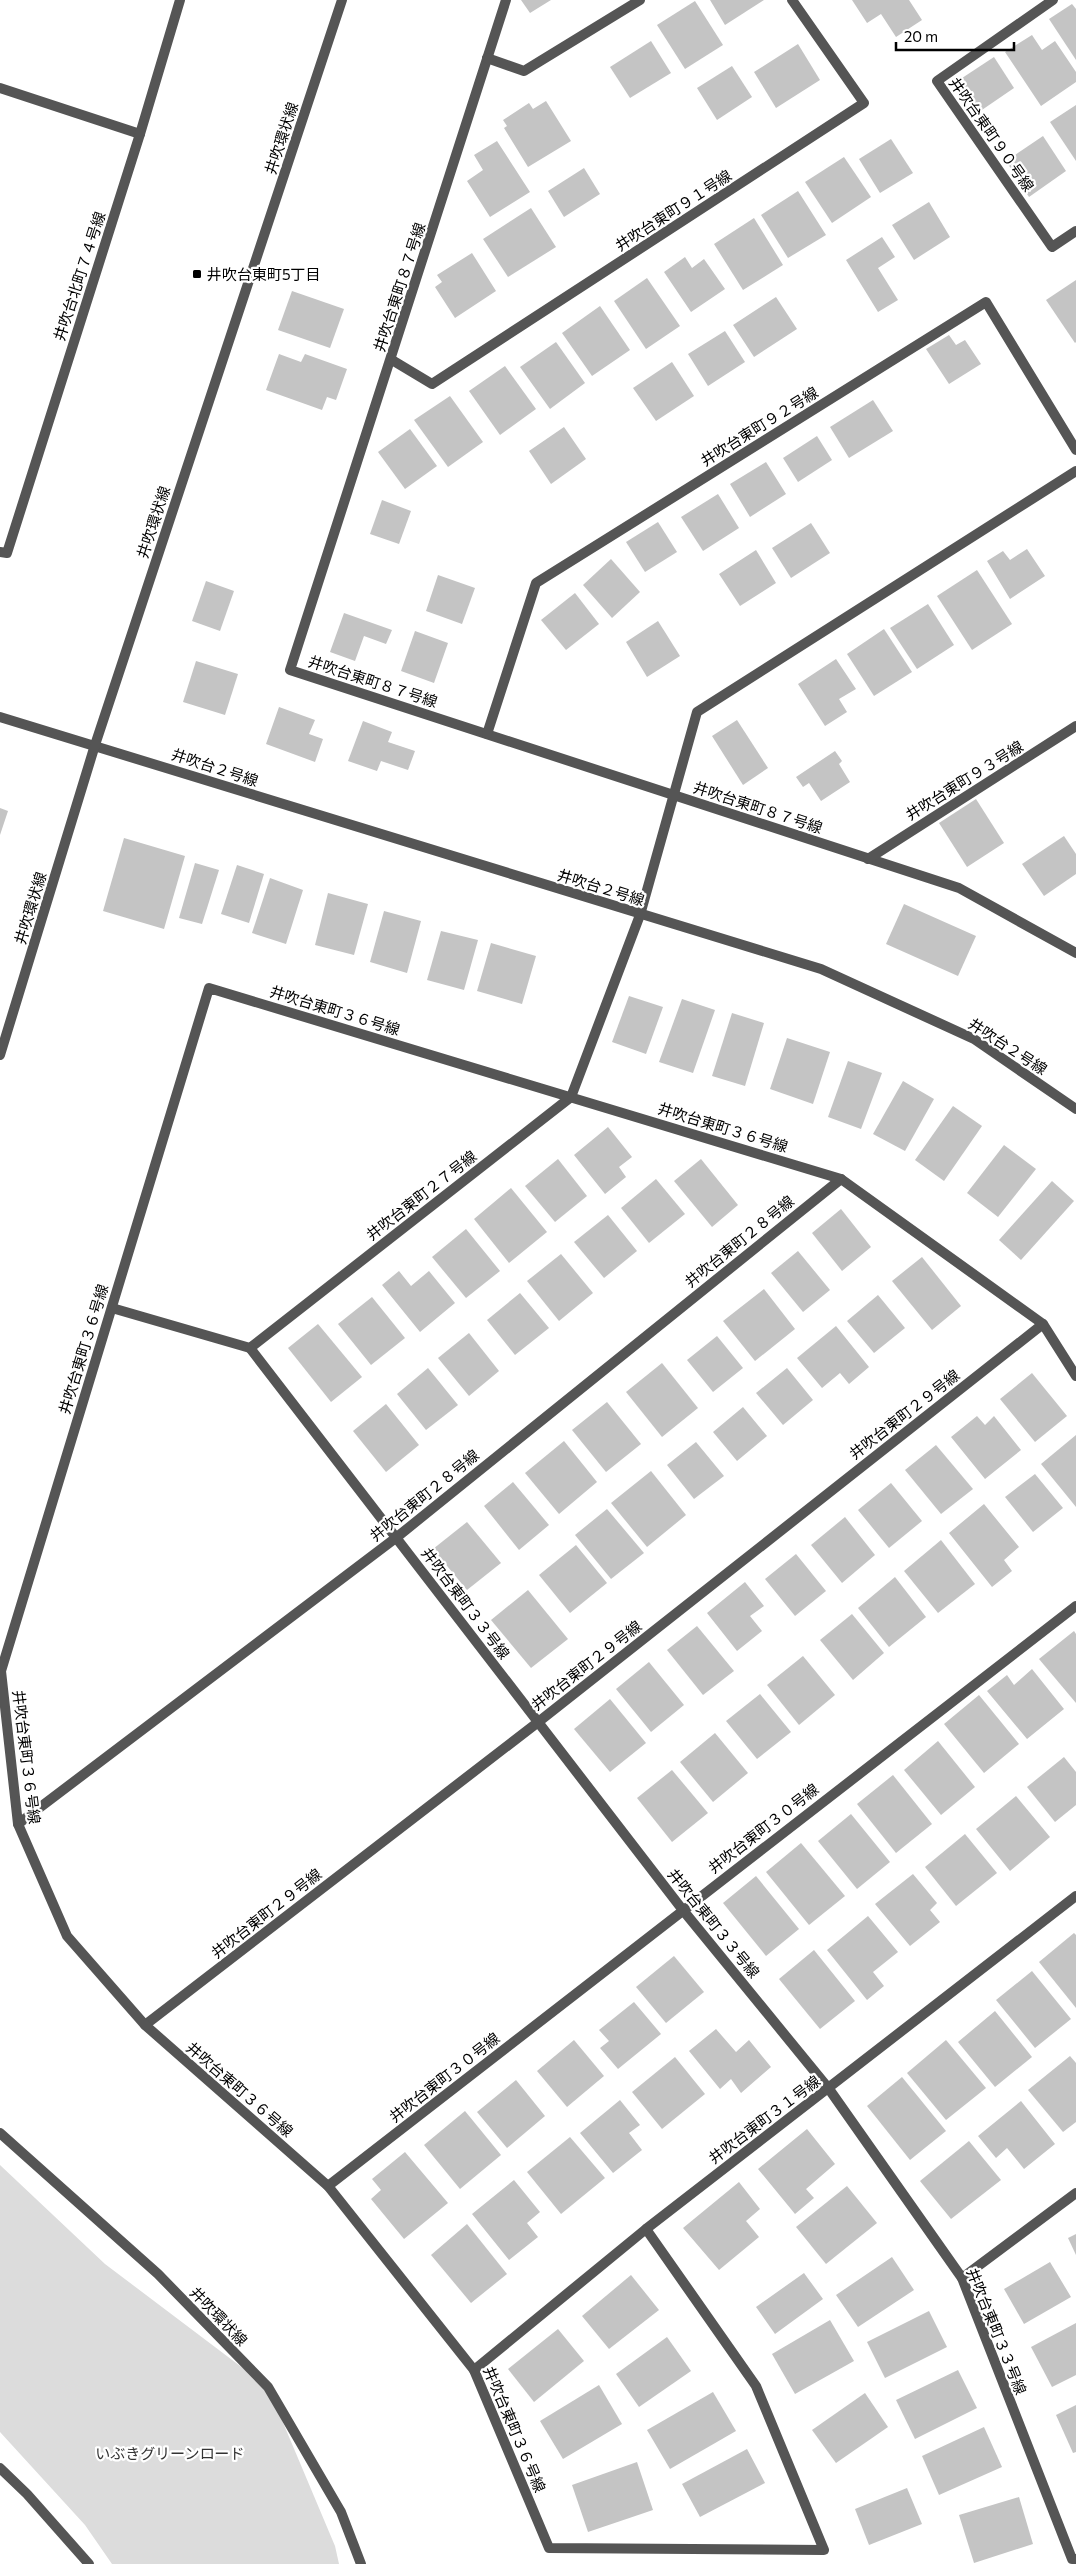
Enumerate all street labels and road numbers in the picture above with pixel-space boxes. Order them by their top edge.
street label: 井吹台東町９０号線 [946,74,1038,194]
street label: 井吹環状線 [261,100,301,176]
street label: 井吹台東町９１号線 [611,166,735,254]
street label: 井吹台北町７４号線 [50,209,108,343]
street label: 井吹台東町８７号線 [370,220,428,354]
street label: 井吹台東町９２号線 [697,383,821,469]
street label: 井吹環状線 [133,484,173,560]
street label: 井吹台東町８７号線 [306,652,440,710]
street label: 井吹台東町９３号線 [902,737,1026,823]
street label: 井吹台２号線 [169,745,261,789]
street label: 井吹台東町８７号線 [691,778,825,836]
street label: 井吹台２号線 [555,865,647,909]
street label: 井吹環状線 [10,869,50,947]
street label: 井吹台東町３６号線 [268,982,402,1038]
street label: 井吹台２号線 [965,1014,1051,1078]
street label: 井吹台東町３６号線 [656,1099,790,1155]
street label: 井吹台東町２７号線 [362,1146,480,1244]
street label: 井吹台東町２８号線 [681,1192,797,1290]
street label: 井吹台東町３６号線 [55,1282,111,1416]
street label: 井吹台東町２９号線 [845,1365,963,1463]
street label: 井吹台東町２８号線 [366,1446,482,1544]
street label: 井吹台東町３３号線 [418,1544,514,1662]
street label: 井吹台東町２９号線 [527,1616,645,1714]
street label: 井吹台東町３６号線 [10,1689,44,1825]
street label: 井吹台東町３０号線 [704,1779,822,1877]
street label: 井吹台東町２９号線 [207,1864,325,1962]
street label: 井吹台東町３３号線 [665,1865,763,1981]
street label: 井吹台東町３０号線 [385,2028,503,2126]
street label: 井吹台東町３６号線 [183,2038,297,2140]
street label: 井吹台東町３１号線 [705,2071,823,2167]
street label: 井吹台東町３３号線 [963,2265,1031,2397]
street label: 井吹環状線 [186,2283,252,2349]
street label: 井吹台東町３６号線 [480,2363,550,2495]

